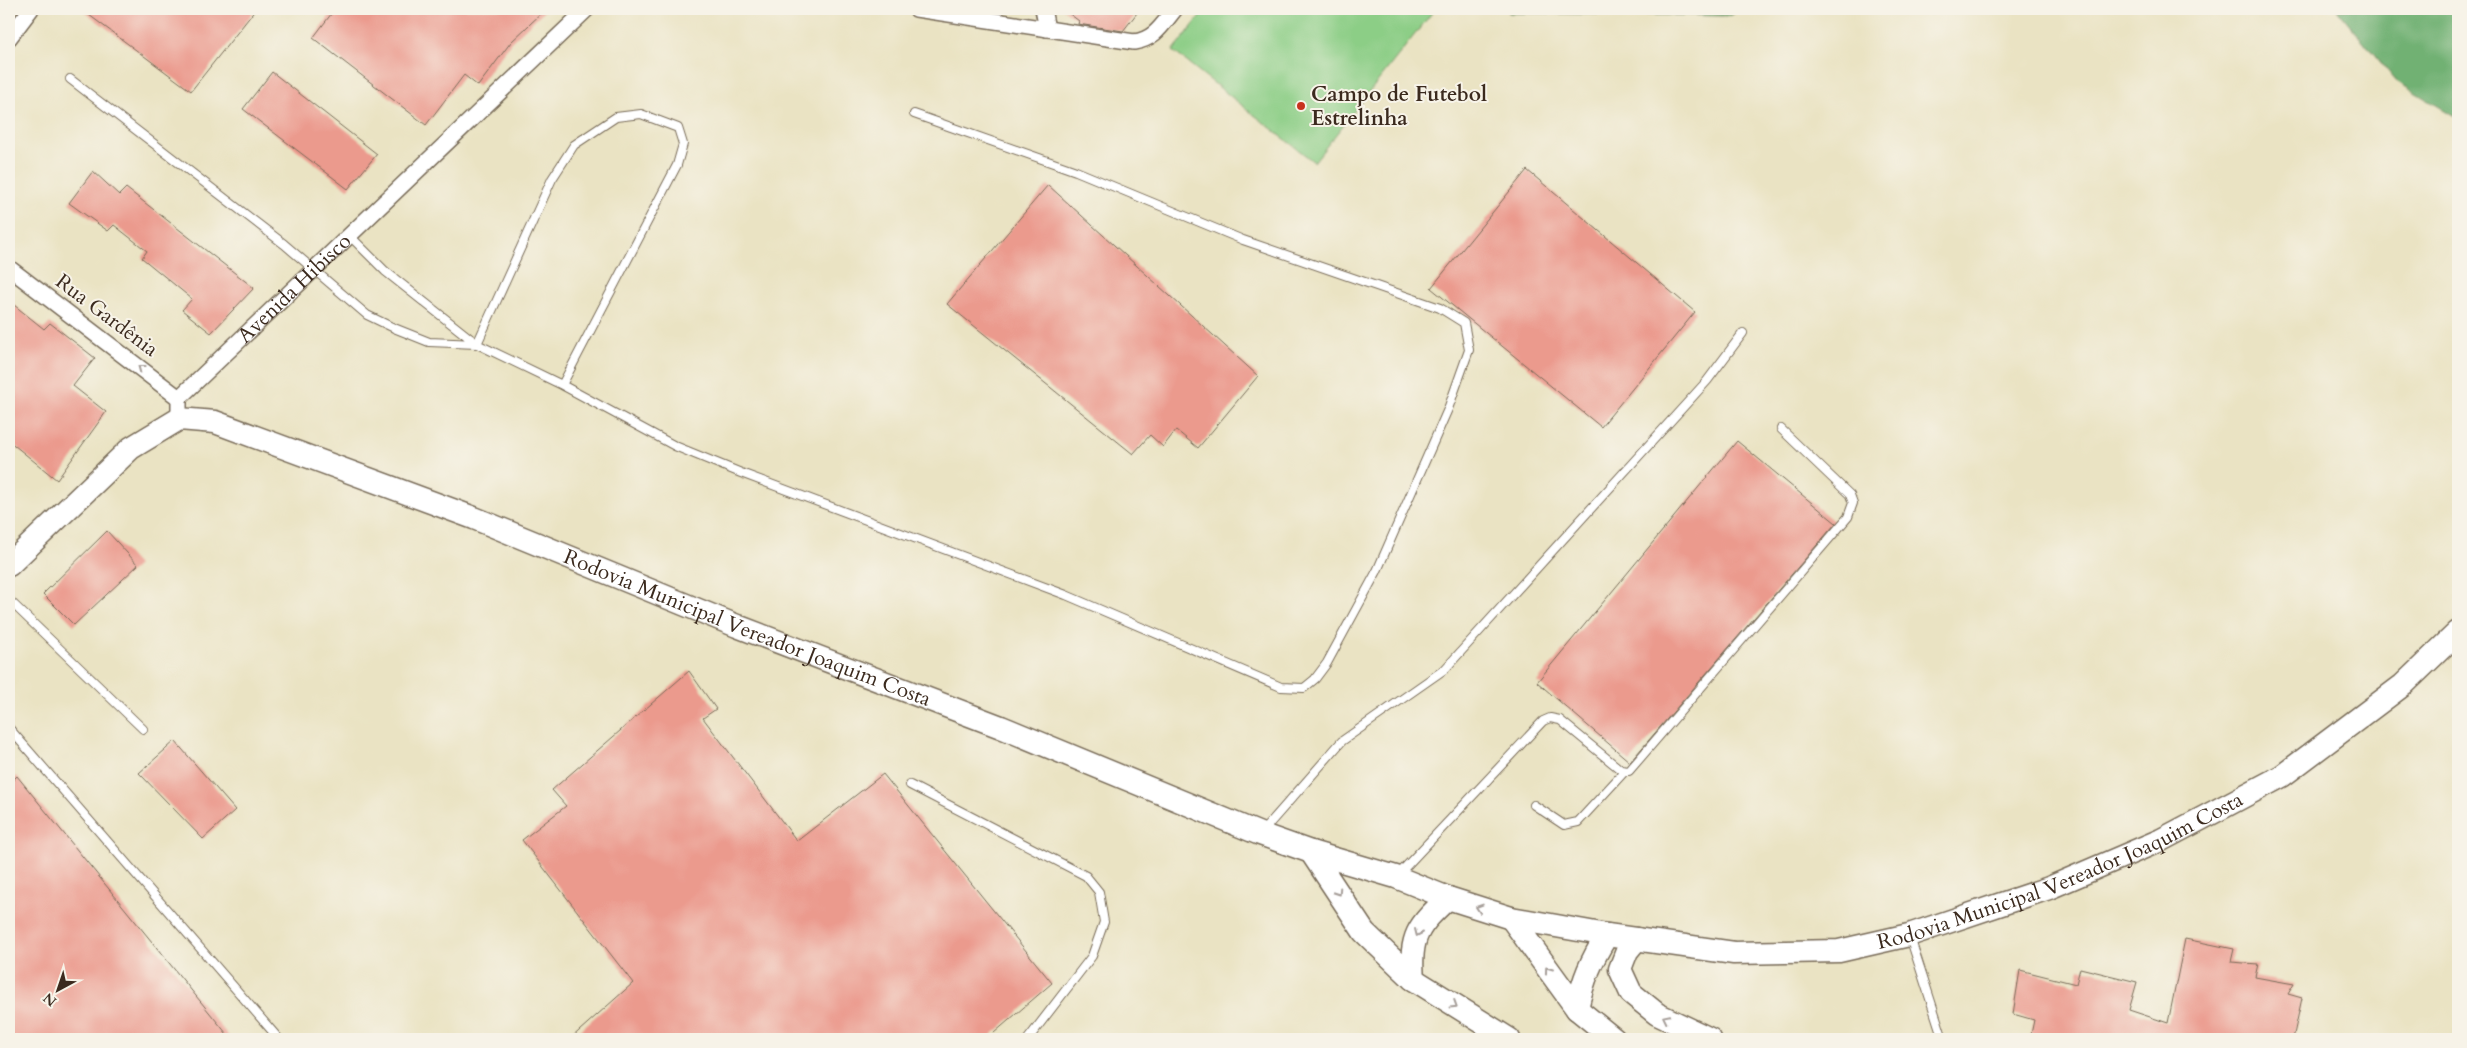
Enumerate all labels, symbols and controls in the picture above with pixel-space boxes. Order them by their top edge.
place label: Campo de Futebol Estrelinha [1311,80,1487,133]
marker: Campo de Futebol Estrelinha [1295,100,1307,112]
street label: Avenida Hibisco [231,227,358,350]
street label: Rua Gardênia [49,267,164,364]
one-way arrow [138,365,147,373]
street label: Rodovia Municipal Vereador Joaquim Costa [559,542,935,714]
street label: Rodovia Municipal Vereador Joaquim Costa [1874,785,2248,957]
one-way arrow [1332,887,1341,896]
one-way arrow [1476,904,1484,914]
one-way arrow [1414,928,1425,937]
north arrow [32,966,82,1016]
one-way arrow [1545,966,1554,976]
text: N [39,988,61,1011]
one-way arrow [1449,998,1458,1008]
one-way arrow [1662,1014,1671,1024]

